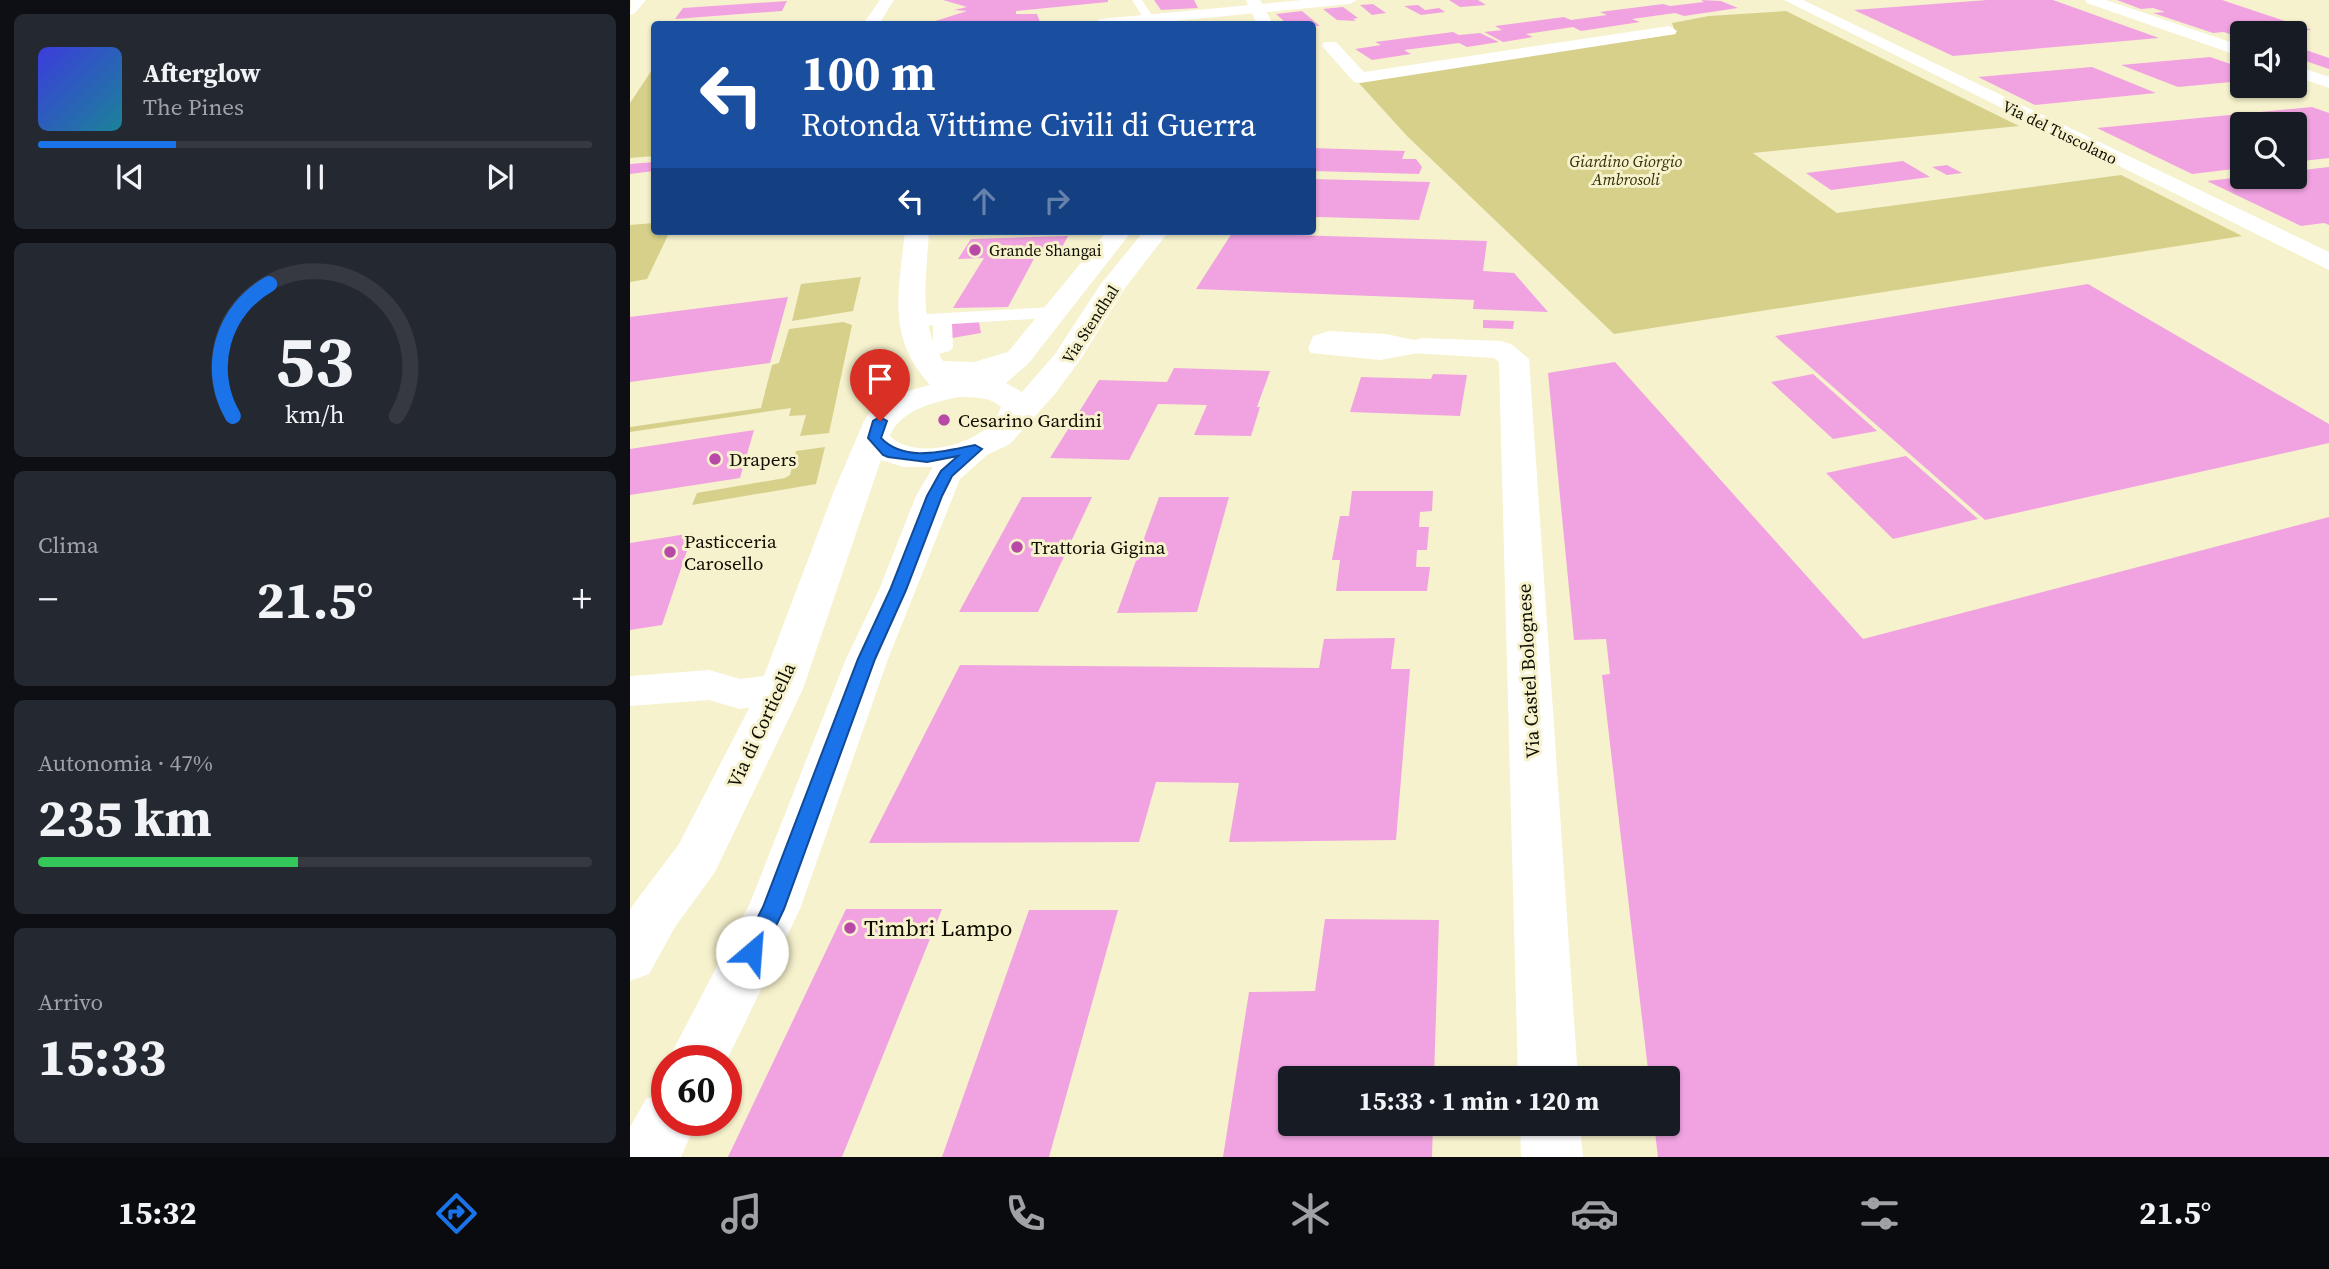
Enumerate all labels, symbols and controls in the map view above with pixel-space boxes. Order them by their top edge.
map controls [2230,21,2307,189]
button: sound [2230,21,2307,98]
text: 100 m [801,39,936,106]
icon: left [686,49,777,140]
text: Afterglow [143,55,261,91]
text: The Pines [143,91,244,123]
street label: Via del Tuscolano [1999,95,2121,169]
text: Rotonda Vittime Civili di Guerra [801,103,1256,147]
button: search [2230,112,2307,189]
park label: Giardino Giorgio Ambrosoli [1570,150,1683,190]
icon: previous [111,158,149,196]
icon: pause [296,158,334,196]
icon: next [481,158,519,196]
icon: left [892,182,930,220]
icon: ahead [965,182,1003,220]
icon: right [1038,182,1076,220]
place label: Grande Shangai [989,239,1102,261]
marker: Grande Shangai [967,242,983,258]
street label: Via Stendhal [1056,280,1124,368]
text: 53 [276,311,354,410]
pin [850,349,910,421]
icon: arrive [861,360,899,398]
text: km/h [285,397,345,431]
place label: Cesarino Gardini [958,407,1102,433]
marker: Cesarino Gardini [936,412,952,428]
place label: Drapers [729,446,796,472]
marker: Drapers [707,451,723,467]
place label: Pasticceria Carosello [684,528,777,576]
text: Clima [38,529,99,561]
place label: Trattoria Gigina [1031,534,1166,560]
marker: Trattoria Gigina [1009,539,1025,555]
marker: Pasticceria Carosello [662,544,678,560]
text: 21.5° [256,564,374,635]
text: − [38,573,58,625]
text: + [572,573,592,625]
street label: Via Castel Bolognese [1510,583,1546,759]
street label: Via di Corticella [721,658,801,792]
text: Autonomia · 47% [38,747,213,779]
text: 235 km [38,782,212,853]
place label: Timbri Lampo [864,912,1012,944]
position arrow [715,915,789,989]
marker: Timbri Lampo [842,920,858,936]
text: Arrivo [38,986,103,1018]
text: 15:33 [38,1021,166,1092]
speed limit sign: 60 [651,1045,742,1136]
text: 15:33 · 1 min · 120 m [1359,1083,1599,1119]
icon: directions [432,1189,481,1238]
icon: music [717,1189,766,1238]
icon: phone [1001,1189,1050,1238]
icon: climate [1286,1189,1335,1238]
icon: car [1570,1189,1619,1238]
icon: filters [1855,1189,1904,1238]
text: 15:32 [118,1191,197,1235]
text: 21.5° [2139,1191,2211,1235]

